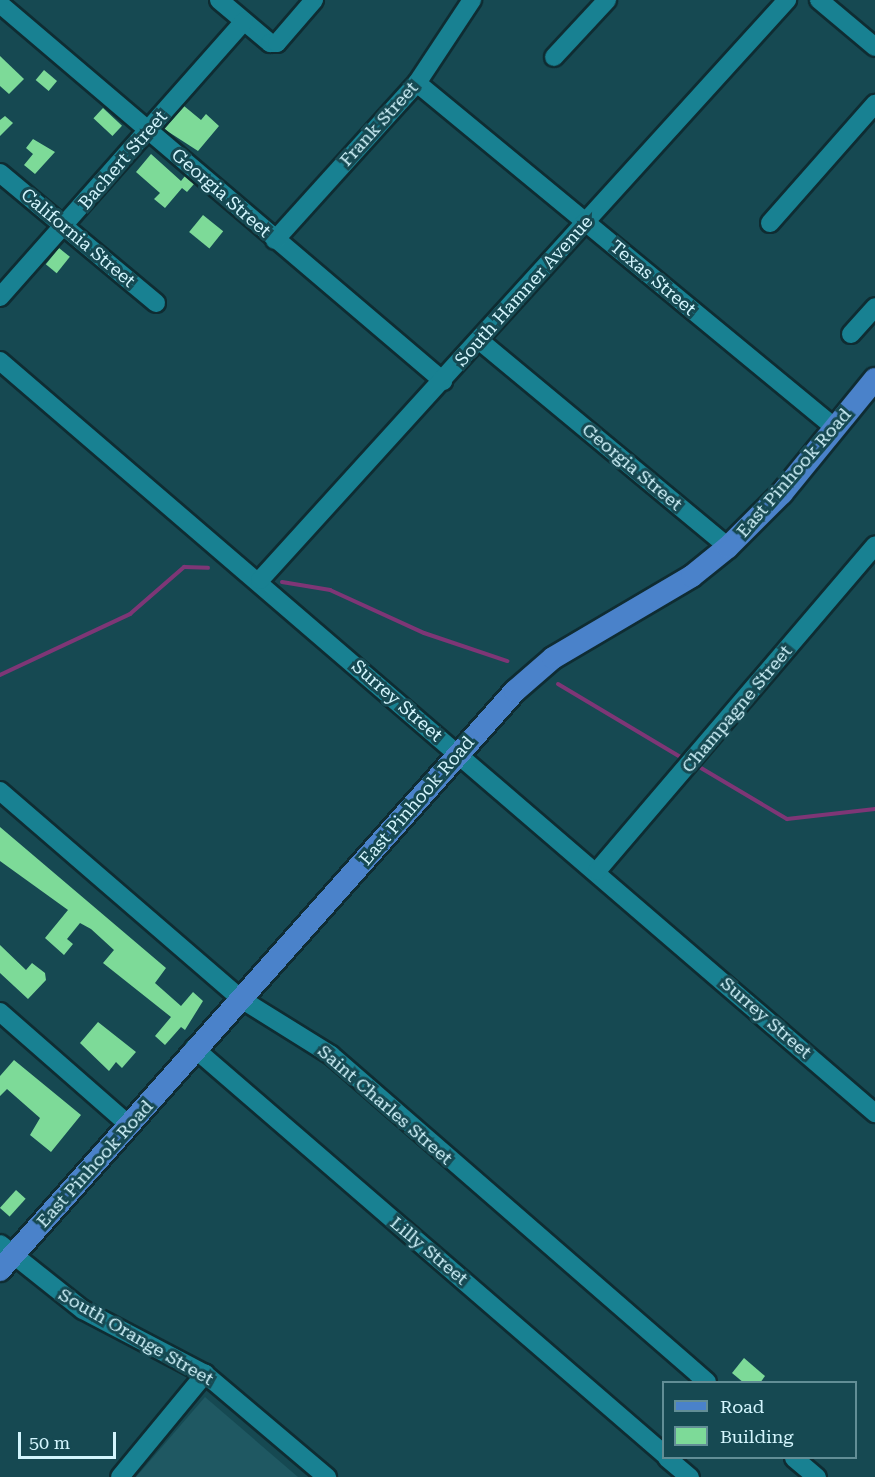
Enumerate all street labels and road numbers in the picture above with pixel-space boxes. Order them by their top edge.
street label: Frank Street [335,77,423,171]
street label: Bachert Street [74,106,172,214]
street label: Georgia Street [167,144,275,242]
street label: California Street [16,184,140,292]
street label: South Hamner Avenue [451,211,597,371]
street label: Texas Street [606,236,700,320]
street label: East Pinhook Road [732,404,856,542]
street label: Georgia Street [577,419,687,515]
street label: Champagne Street [677,641,797,777]
street label: Surrey Street [347,656,447,746]
street label: East Pinhook Road [355,732,479,870]
street label: Surrey Street [716,973,816,1063]
street label: Saint Charles Street [313,1041,457,1169]
street label: East Pinhook Road [32,1096,158,1232]
street label: Lilly Street [386,1212,472,1290]
street label: South Orange Street [55,1284,217,1390]

